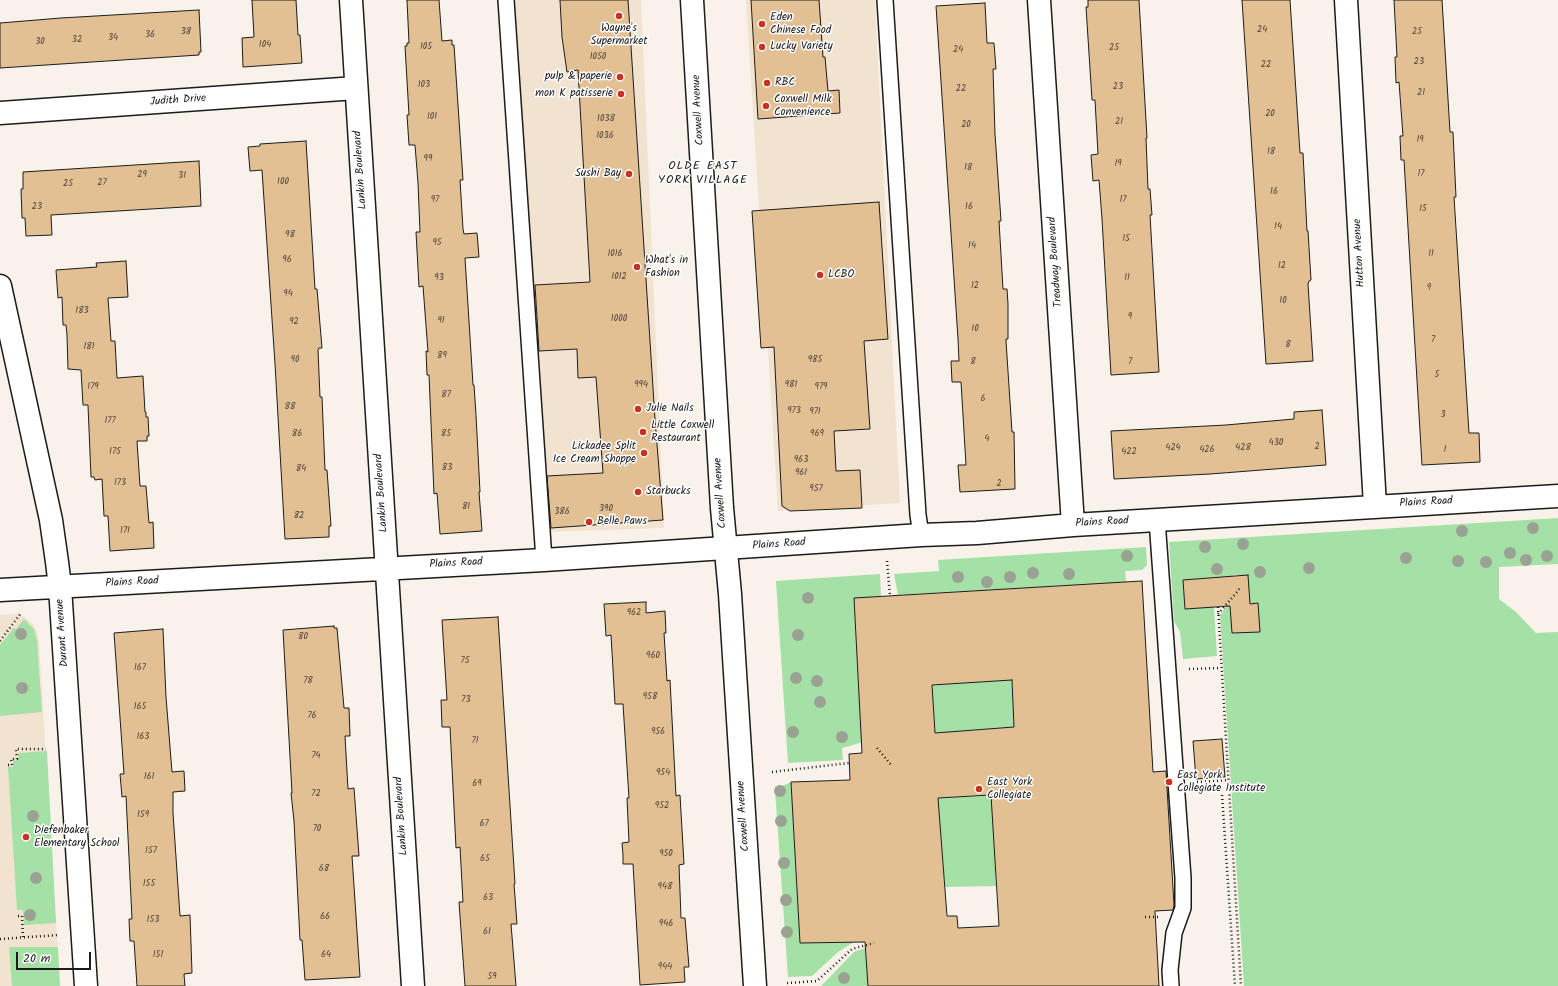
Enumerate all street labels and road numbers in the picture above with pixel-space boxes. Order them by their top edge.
street label: Coxwell Avenue [691,74,707,146]
street label: Judith Drive [150,92,206,110]
street label: Lankin Boulevard [352,130,370,210]
street label: Treadway Boulevard [1046,216,1066,308]
street label: Hutton Avenue [1352,218,1368,288]
street label: Lankin Boulevard [373,453,391,533]
street label: Coxwell Avenue [712,457,730,529]
street label: Plains Road [1399,495,1453,511]
street label: Plains Road [1075,515,1129,531]
street label: Plains Road [752,537,806,553]
street label: Plains Road [429,556,483,572]
street label: Plains Road [105,575,159,591]
street label: Durant Avenue [54,599,72,667]
street label: Lankin Boulevard [393,776,411,856]
street label: Coxwell Avenue [735,780,753,852]

